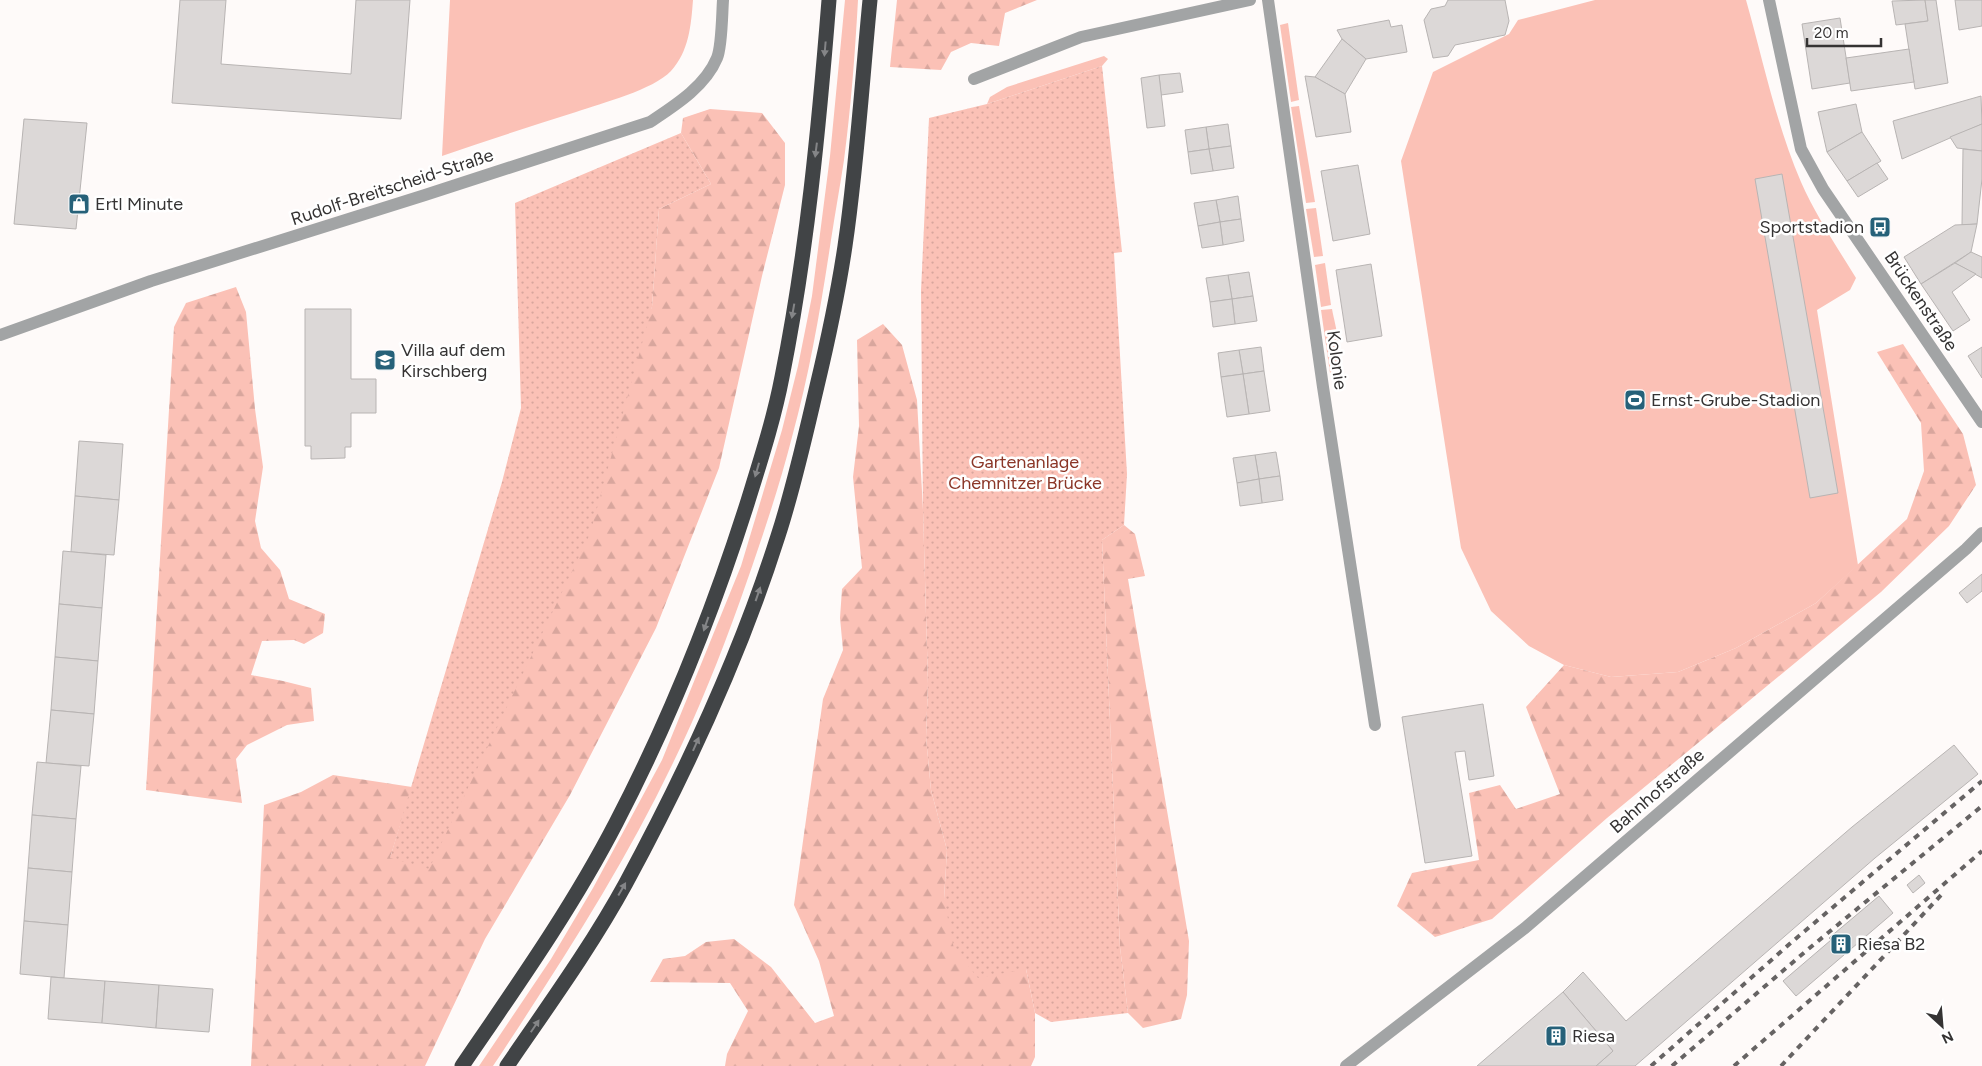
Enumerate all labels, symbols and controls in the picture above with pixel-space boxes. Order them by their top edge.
scale bar [1807,15,1881,47]
text: 20 m [1814,24,1848,42]
one-way arrow [821,41,829,57]
one-way arrow [812,143,820,159]
street label: Rudolf-Breitscheid-Straße [288,144,496,230]
shop icon: Ertl Minute [67,192,91,216]
place label: Ertl Minute [95,193,183,215]
bus stop icon: Sportstadion [1868,215,1892,239]
place label: Sportstadion [1759,216,1864,238]
street label: Brückenstraße [1880,247,1963,355]
one-way arrow [789,304,797,320]
street label: Kolonie [1322,329,1352,391]
place label: Villa auf dem Kirschberg [401,339,505,382]
school or university icon: Villa auf dem Kirschberg [373,348,397,372]
sports icon: Ernst-Grube-Stadion [1623,388,1647,412]
place label: Ernst-Grube-Stadion [1651,389,1820,411]
park label: Gartenanlage Chemnitzer Brücke [948,451,1102,494]
one-way arrow [753,462,761,477]
one-way arrow [754,586,762,601]
one-way arrow [702,616,709,631]
one-way arrow [693,737,701,751]
street label: Bahnhofstraße [1605,744,1709,838]
one-way arrow [618,882,627,895]
building icon: Riesa B2 [1829,932,1853,956]
place label: Riesa B2 [1857,933,1925,955]
north arrow [1917,1001,1967,1051]
one-way arrow [530,1019,540,1032]
building icon: Riesa [1544,1024,1568,1048]
place label: Riesa [1572,1025,1615,1047]
text: N [1939,1027,1956,1047]

